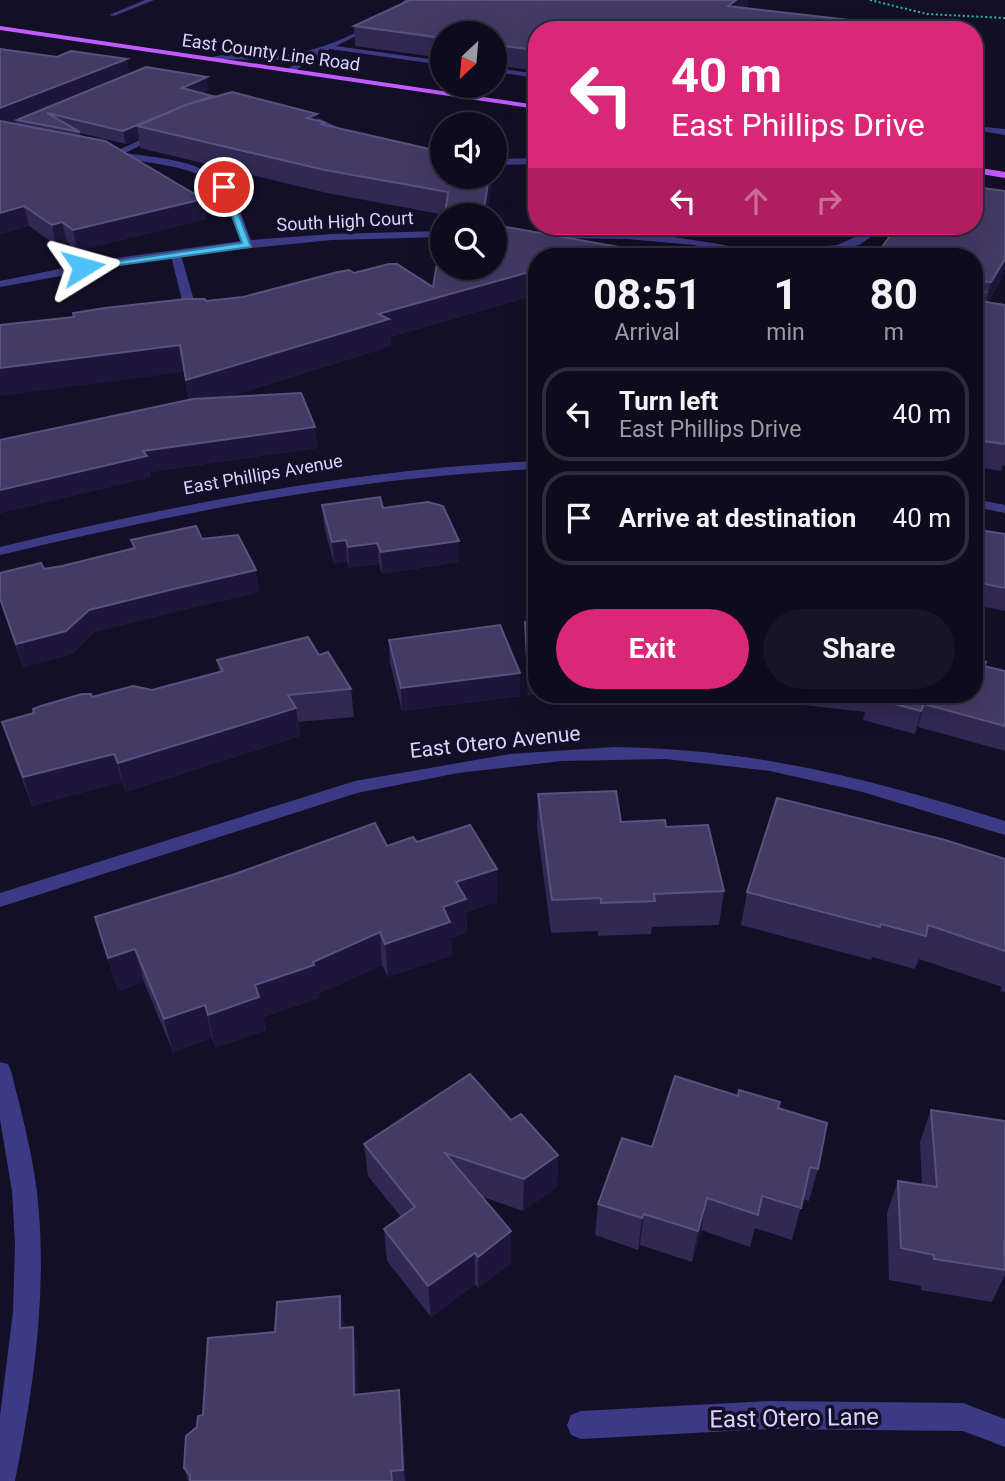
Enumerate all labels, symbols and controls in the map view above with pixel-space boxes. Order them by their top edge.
north arrow [430,21,508,98]
map controls [430,21,507,280]
street label: East County Line Road [181,29,361,75]
text: 40 m [671,47,782,104]
icon: left [556,49,647,140]
text: East Phillips Drive [671,106,925,144]
button: sound [430,112,507,189]
pin [194,157,254,217]
icon: arrive [205,168,243,206]
icon: left [664,182,702,220]
icon: ahead [737,182,775,220]
icon: right [810,182,848,220]
button: search [430,203,507,280]
street label: South High Court [276,207,414,235]
position arrow [46,230,120,304]
text: 08:51 [593,270,701,319]
text: 1 [773,270,798,319]
text: 80 [870,270,918,319]
text: Arrival [615,319,680,346]
text: min [766,319,805,346]
text: m [884,319,904,346]
text: Turn left [619,386,718,416]
icon: left [560,395,598,433]
text: 40 m [893,399,951,429]
text: East Phillips Drive [619,416,801,443]
street label: East Phillips Avenue [182,450,344,498]
icon: arrive [560,499,598,537]
text: Arrive at destination [619,503,856,533]
text: 40 m [893,503,951,533]
button: Exit [556,609,749,689]
button: Share [763,609,955,689]
street label: East Otero Avenue [408,721,582,763]
street label: East Otero Lane [709,1403,879,1433]

